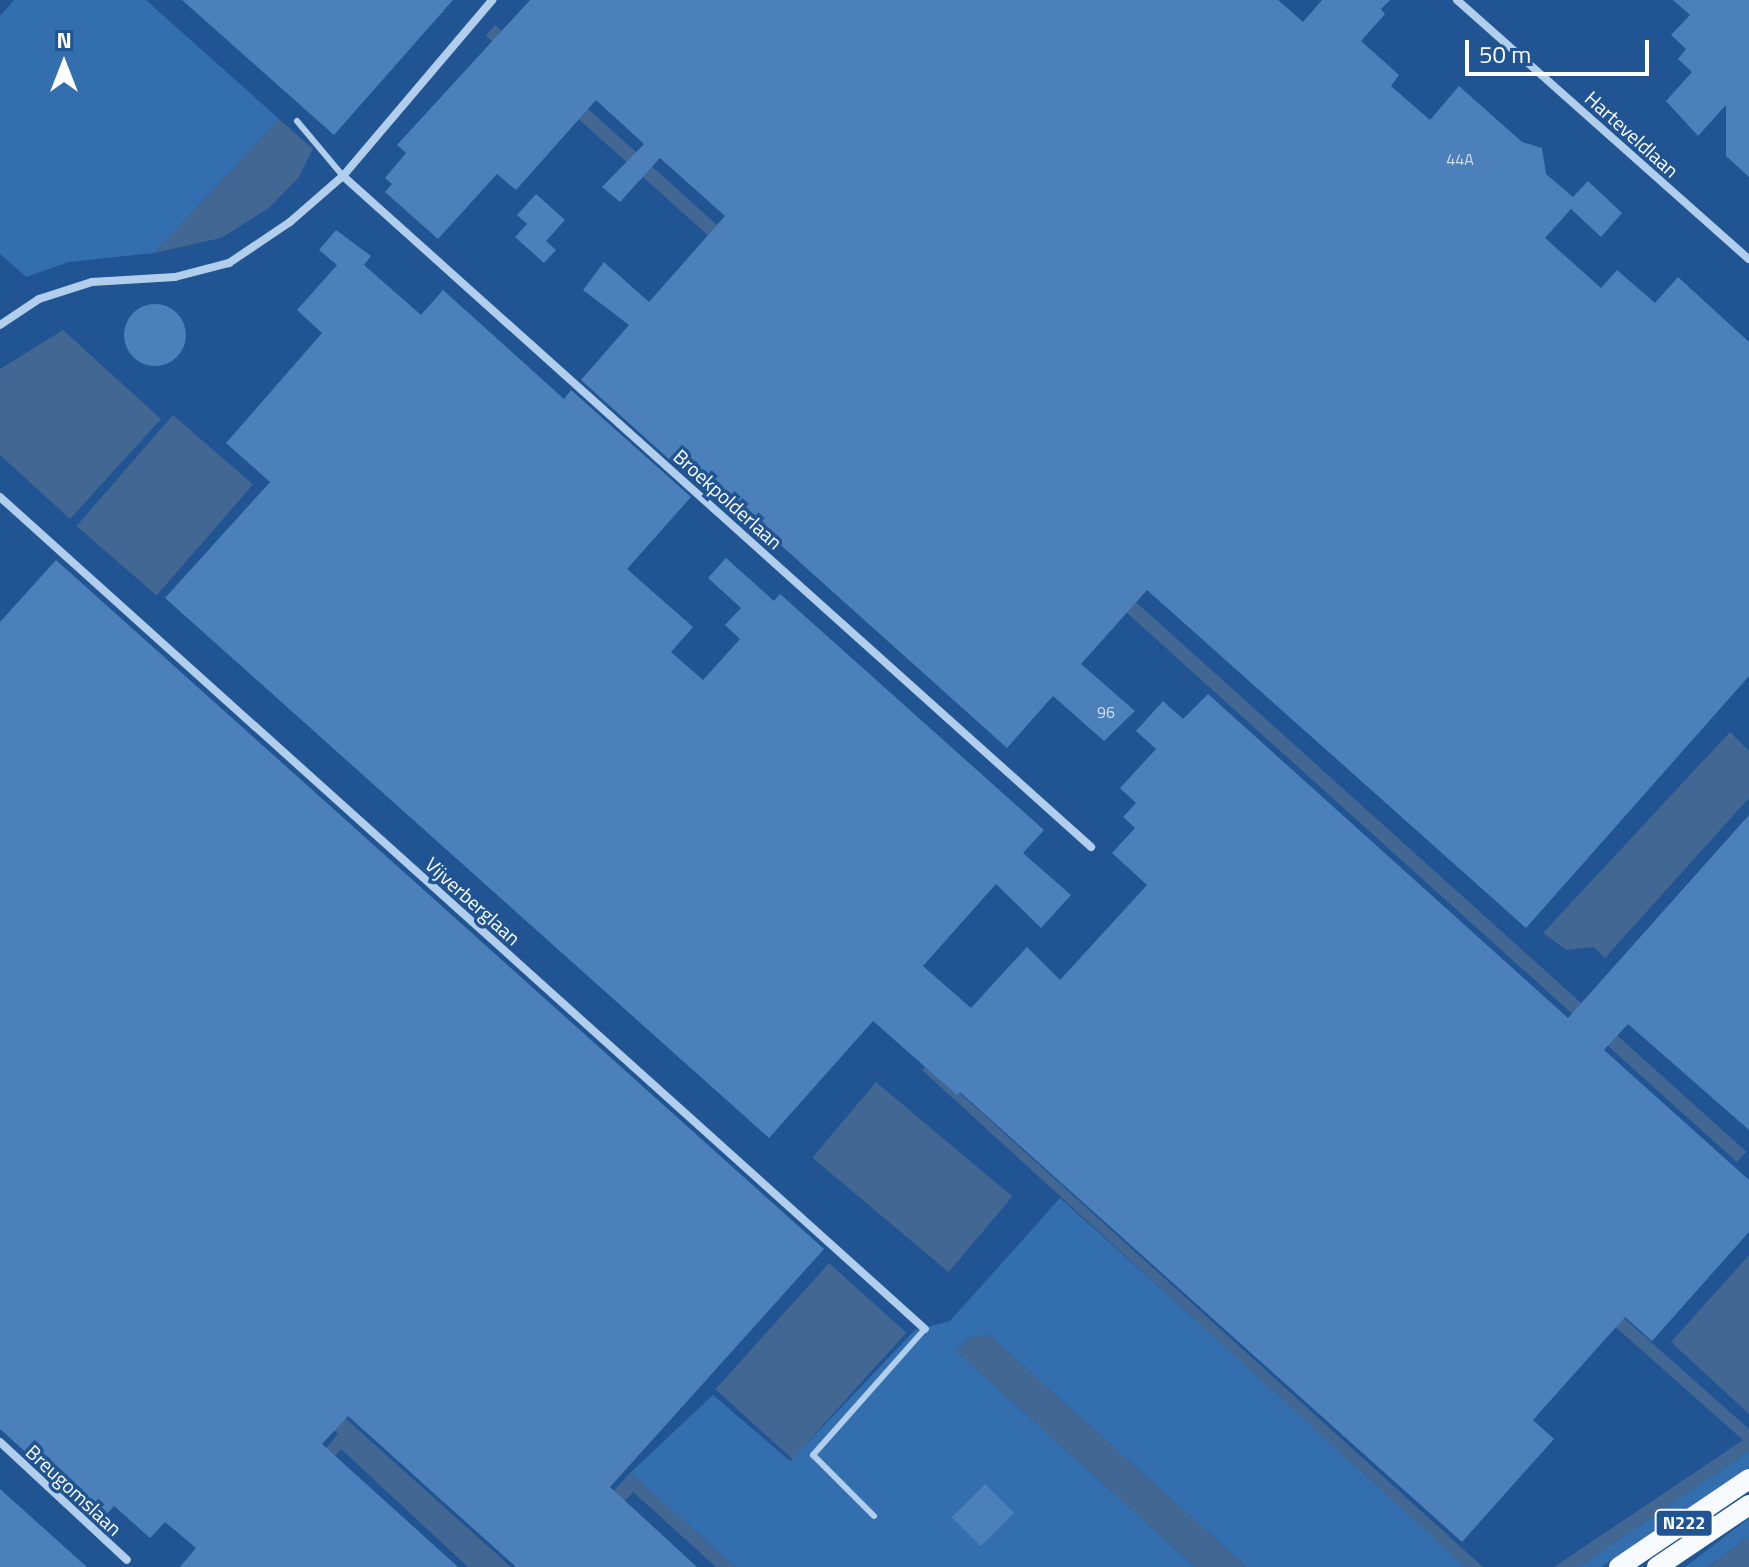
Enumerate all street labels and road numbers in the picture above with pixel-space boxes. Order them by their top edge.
street label: Harteveldlaan [1580,86,1684,182]
street label: Broekpolderlaan [669,444,787,554]
street label: Vijverberglaan [420,852,526,950]
street label: Breugomslaan [21,1440,127,1540]
road number: N222 [1654,1509,1714,1537]

